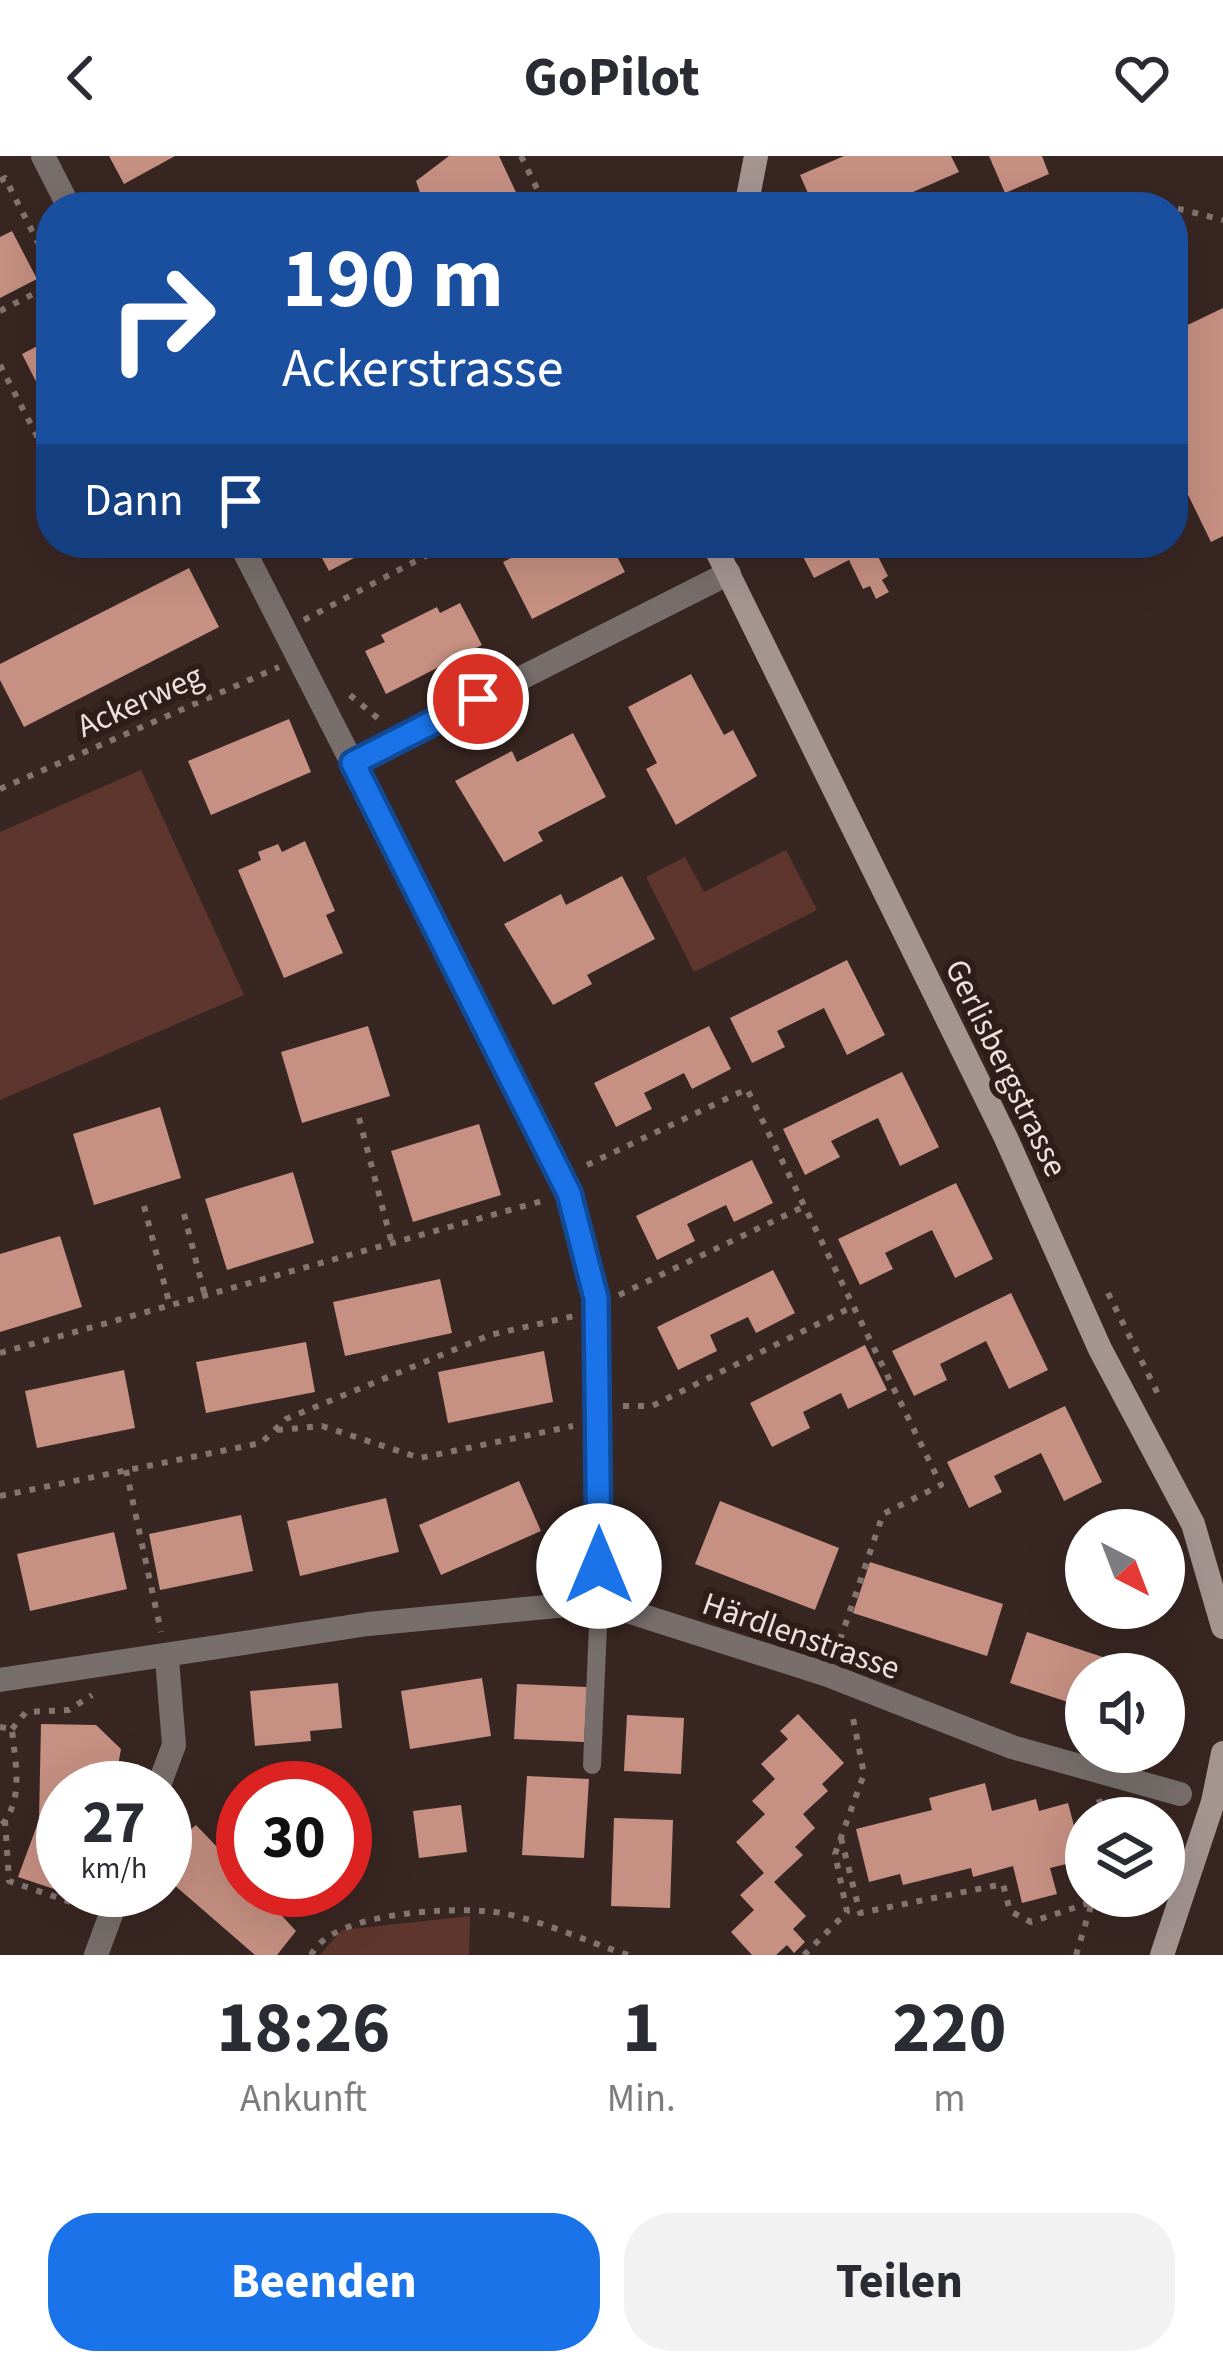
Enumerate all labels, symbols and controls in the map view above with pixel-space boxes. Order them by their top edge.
text: GoPilot [523,40,700,117]
icon: back [48,45,114,111]
icon: heart [1109,45,1175,111]
text: 190 m [282,220,504,340]
icon: right [84,240,240,396]
text: Ackerstrasse [282,331,564,408]
icon: arrive [208,468,274,534]
text: Dann [84,469,184,533]
pin [427,648,529,750]
street label: Ackerweg [69,652,211,750]
icon: arrive [445,666,511,732]
street label: Gerlisbergstrasse [933,951,1079,1185]
position arrow [536,1503,662,1629]
north arrow [1065,1509,1185,1629]
map controls [1065,1509,1185,1917]
street label: Härdlenstrasse [696,1580,906,1692]
button: sound [1065,1653,1185,1773]
speed limit sign: 30 [216,1761,372,1917]
text: 27 [82,1781,146,1866]
button: layers [1065,1797,1185,1917]
text: km/h [81,1847,147,1890]
text: 18:26 [217,1977,390,2080]
text: 1 [622,1977,660,2080]
text: 220 [892,1977,1006,2080]
text: Ankunft [240,2071,367,2127]
text: Min. [607,2071,676,2127]
text: m [933,2071,966,2127]
button: Beenden [48,2213,600,2351]
button: Teilen [624,2213,1175,2351]

